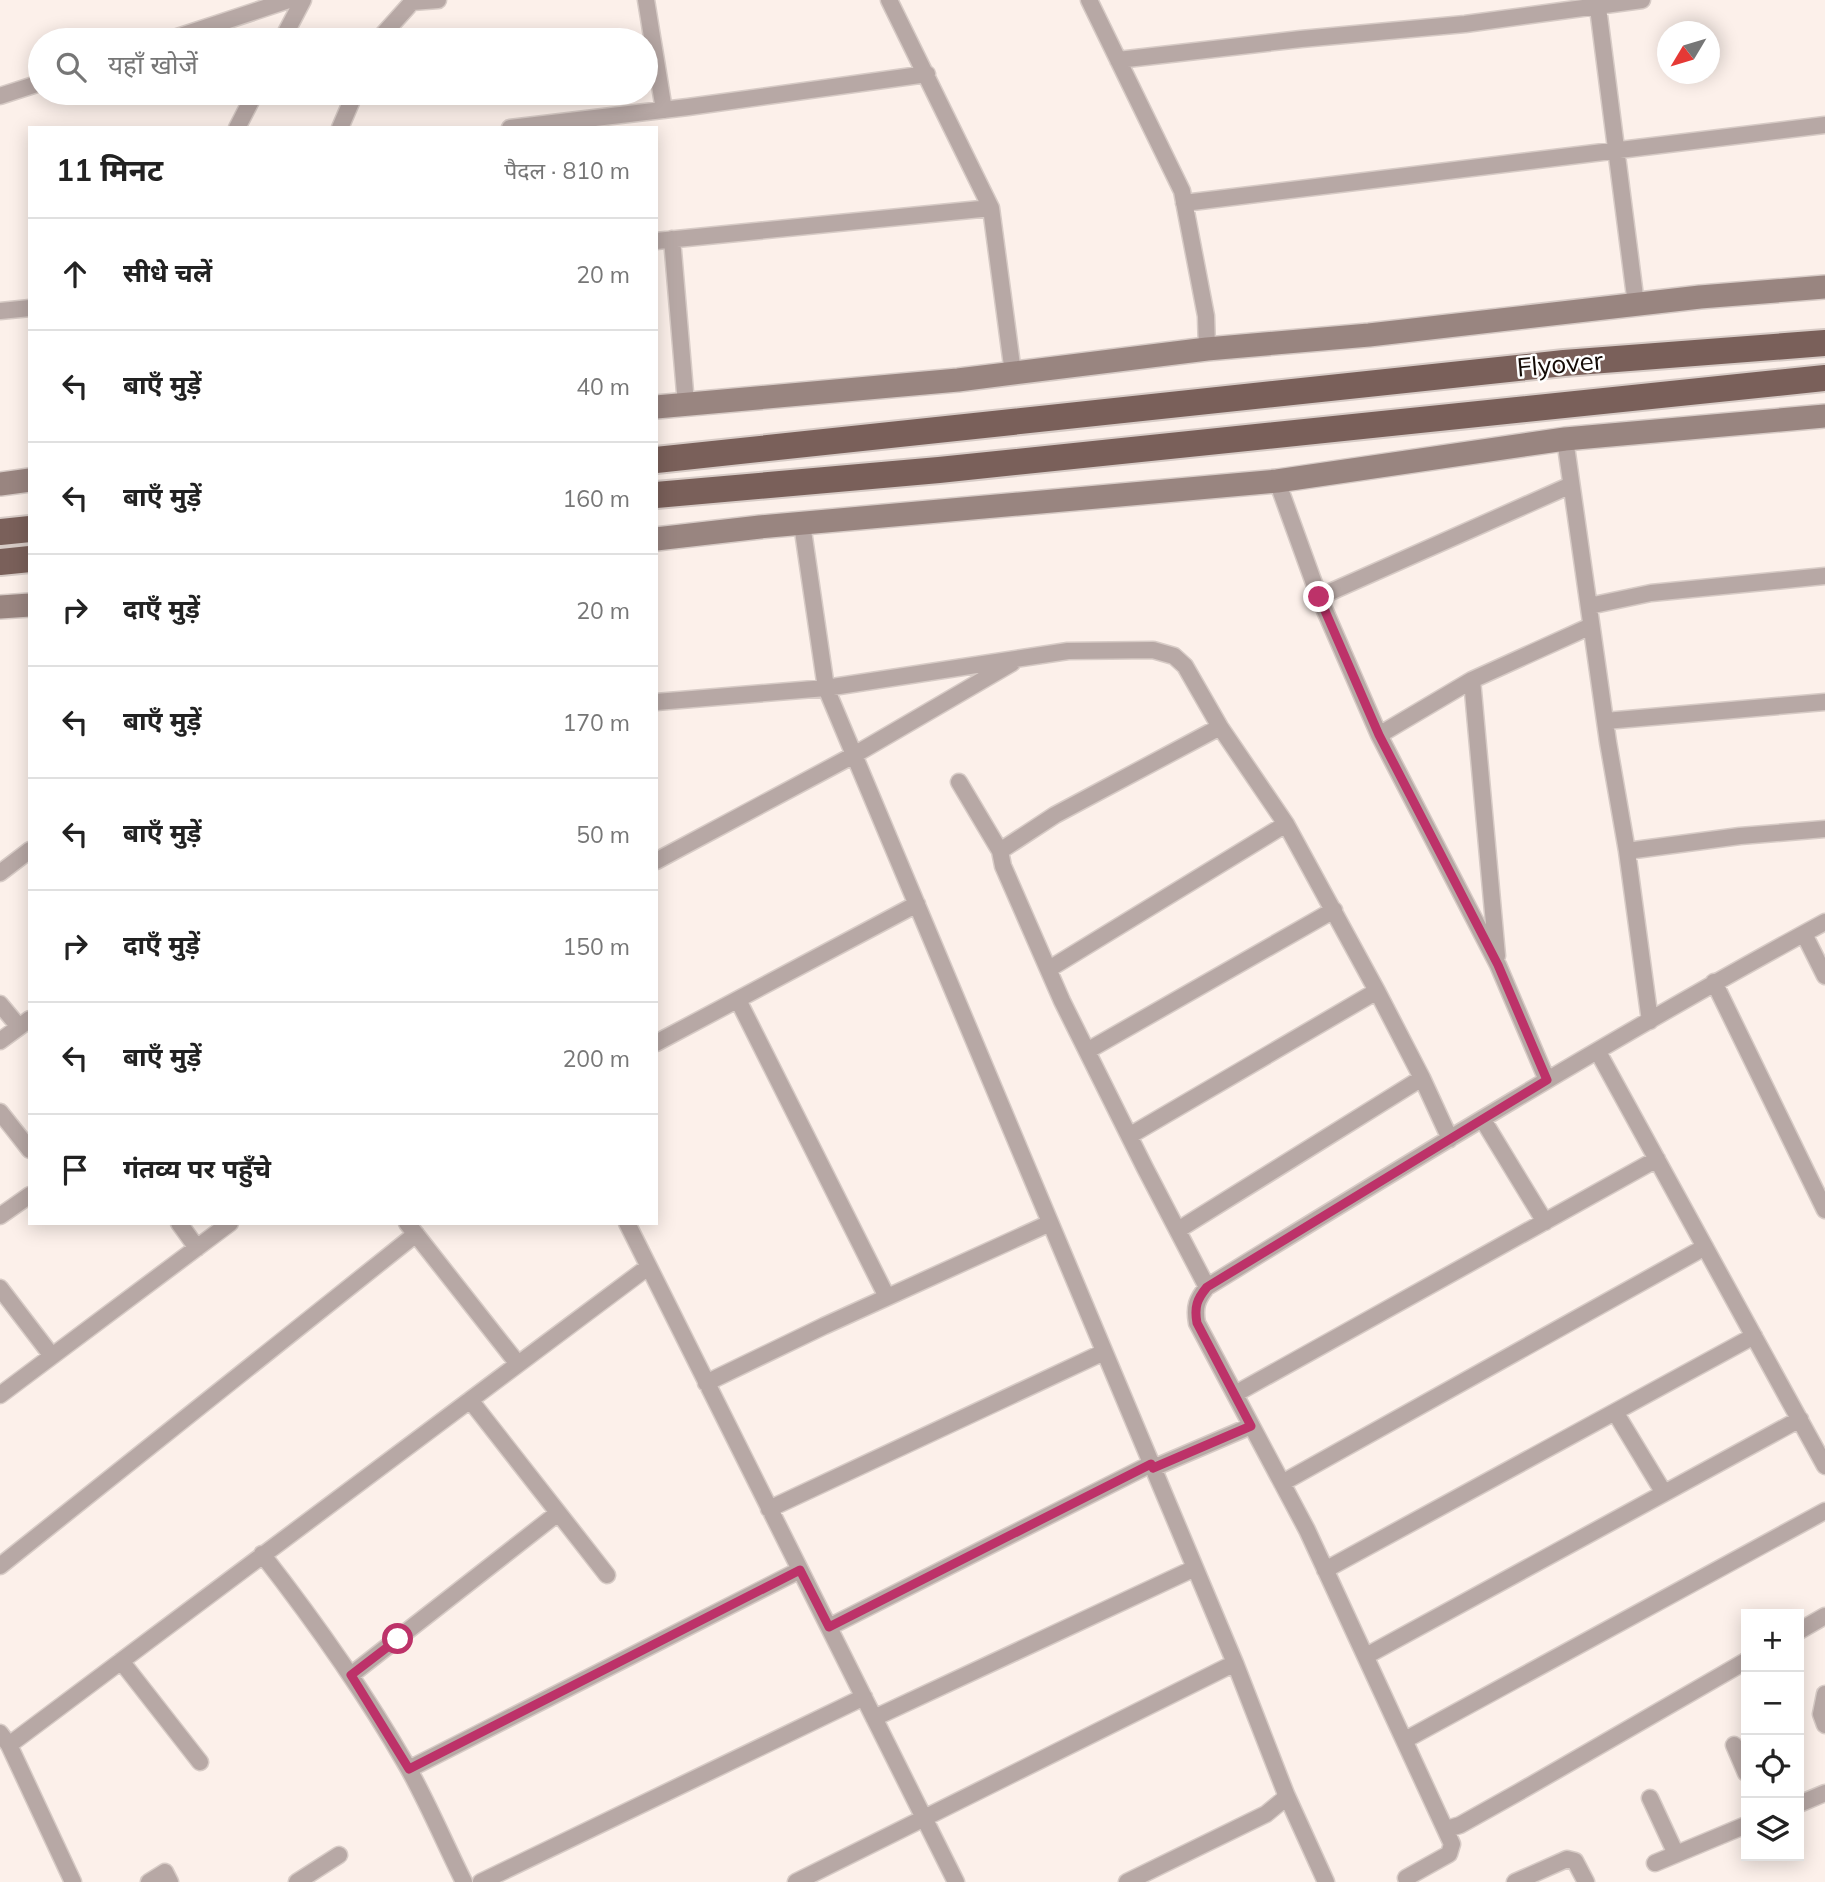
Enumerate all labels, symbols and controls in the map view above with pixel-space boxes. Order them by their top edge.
north arrow [1657,21,1720,84]
search box [28,28,658,105]
icon: search [52,48,90,86]
text: यहाँ खोजें [108,48,198,81]
text: 11 मिनट [56,151,163,189]
text: पैदल · 810 m [504,156,630,185]
icon: ahead [56,255,94,293]
text: सीधे चलें [123,256,212,289]
text: 20 m [576,260,630,289]
street label: Flyover [1516,343,1605,384]
icon: left [56,367,94,405]
text: बाएँ मुड़ें [123,368,201,401]
text: 40 m [576,372,630,401]
icon: left [56,479,94,517]
text: बाएँ मुड़ें [123,480,201,513]
text: 160 m [562,484,630,513]
route end [1303,581,1334,612]
icon: right [56,591,94,629]
text: दाएँ मुड़ें [123,592,200,625]
text: 20 m [576,596,630,625]
icon: left [56,703,94,741]
text: बाएँ मुड़ें [123,704,201,737]
text: 170 m [562,708,630,737]
icon: left [56,815,94,853]
text: बाएँ मुड़ें [123,816,201,849]
text: 50 m [576,820,630,849]
icon: right [56,927,94,965]
text: दाएँ मुड़ें [123,928,200,961]
text: 150 m [562,932,630,961]
icon: left [56,1039,94,1077]
text: बाएँ मुड़ें [123,1040,201,1073]
text: 200 m [562,1044,630,1073]
icon: arrive [56,1151,94,1189]
text: गंतव्य पर पहुँचे [123,1152,271,1185]
map controls [1741,1609,1804,1861]
button: + [1741,1609,1804,1672]
route start [382,1623,413,1654]
button: − [1741,1672,1804,1735]
button: locate [1741,1735,1804,1798]
button: layers [1741,1798,1804,1861]

